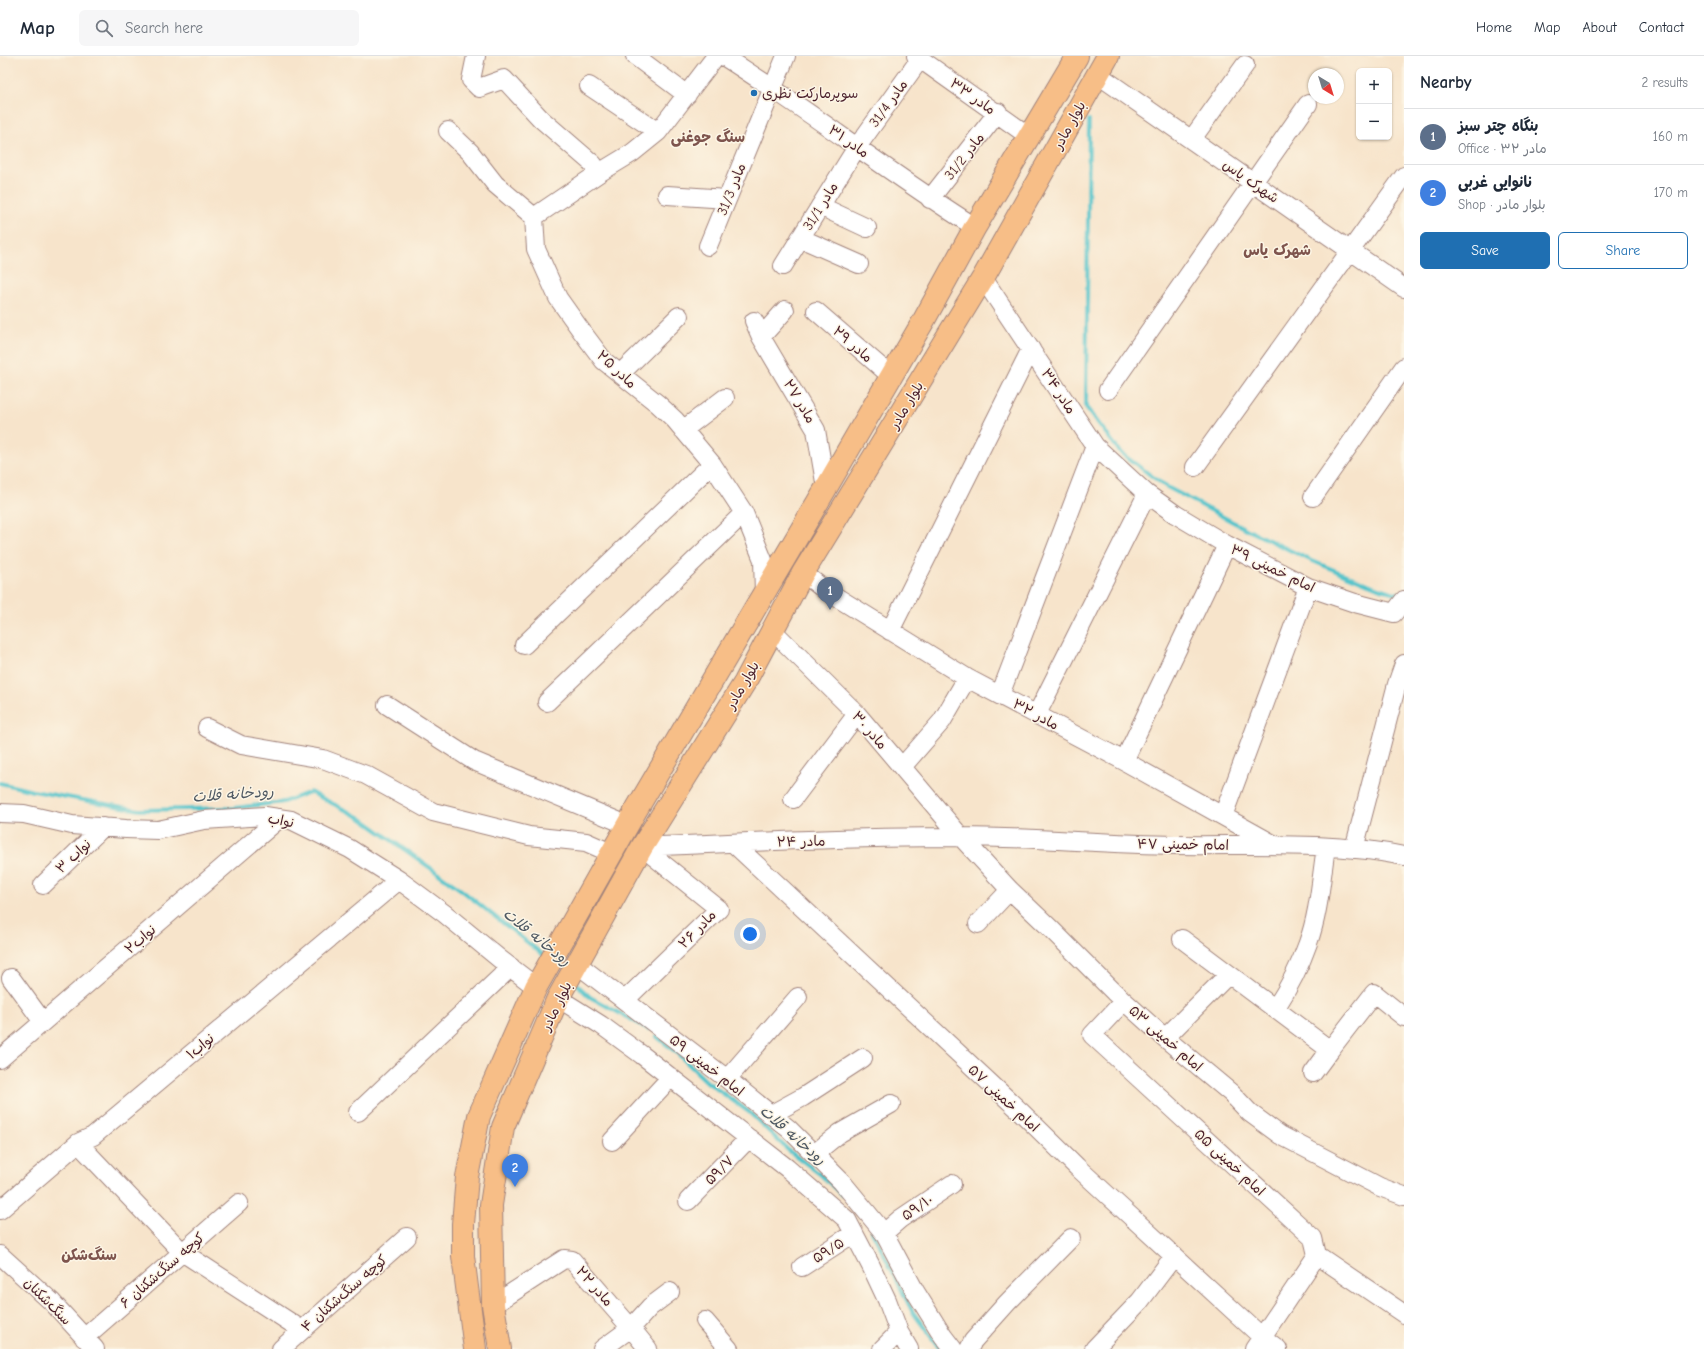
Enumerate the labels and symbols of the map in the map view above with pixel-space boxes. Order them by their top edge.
north arrow [1308,68,1344,104]
street label: مادر ۳۳ [947,75,999,118]
street label: مادر 31/4 [866,76,911,130]
place label: سوپرمارکت نظری [762,85,858,103]
marker: سوپرمارکت نظری [749,88,759,98]
street label: بلوار مادر [1049,98,1090,153]
street label: مادر ۳۱ [825,121,872,161]
district label: سنگ جوغنی [671,128,745,147]
street label: مادر 31/2 [941,129,988,183]
street label: شهرک یاس [1219,156,1282,207]
street label: مادر 31/3 [713,161,750,218]
street label: مادر 31/1 [799,179,842,233]
district label: شهرک یاس [1243,241,1311,259]
street label: مادر ۲۹ [829,323,876,366]
street label: مادر ۲۵ [593,347,640,392]
street label: مادر ۳۴ [1038,365,1080,417]
street label: مادر ۲۷ [780,376,819,426]
street label: بلوار مادر [885,378,927,433]
street label: امام خمینی ۳۹ [1227,541,1318,598]
pin: 1 [817,577,843,610]
street label: بلوار مادر [721,658,763,713]
street label: مادر ۳۲ [1010,695,1062,734]
street label: مادر ۳۰ [848,708,891,753]
water label: رودخانه قلات [192,782,275,806]
street label: نواب [266,810,295,831]
street label: مادر ۲۴ [776,833,826,850]
street label: امام خمینی ۴۷ [1137,835,1229,856]
street label: نواب ۳ [52,836,95,877]
water label: رودخانه قلات [500,904,575,970]
street label: مادر ۲۶ [675,907,720,952]
street label: نواب۲ [121,921,159,957]
your location [740,924,760,944]
street label: بلوار مادر [537,979,576,1034]
street label: امام خمینی ۵۳ [1124,1002,1206,1077]
street label: نواب۱ [183,1030,218,1063]
street label: امام خمینی ۵۹ [665,1031,747,1101]
street label: امام خمینی ۵۷ [963,1061,1043,1137]
water label: رودخانه قلات [756,1102,830,1169]
street label: امام خمینی ۵۵ [1189,1125,1269,1201]
street label: ۵۹/۷ [701,1152,737,1189]
pin: 2 [502,1154,528,1187]
street label: ۵۹/۱۰ [898,1191,936,1224]
street label: کوچه سنگ‌شکنان ۶ [117,1229,209,1313]
street label: ۵۹/۵ [809,1234,847,1267]
district label: سنگ‌شکن [61,1246,117,1264]
street label: کوچه سنگ‌شکنان ۴ [298,1251,392,1336]
street label: مادر ۲۲ [573,1263,617,1310]
street label: سنگ‌شکنان [20,1274,75,1329]

